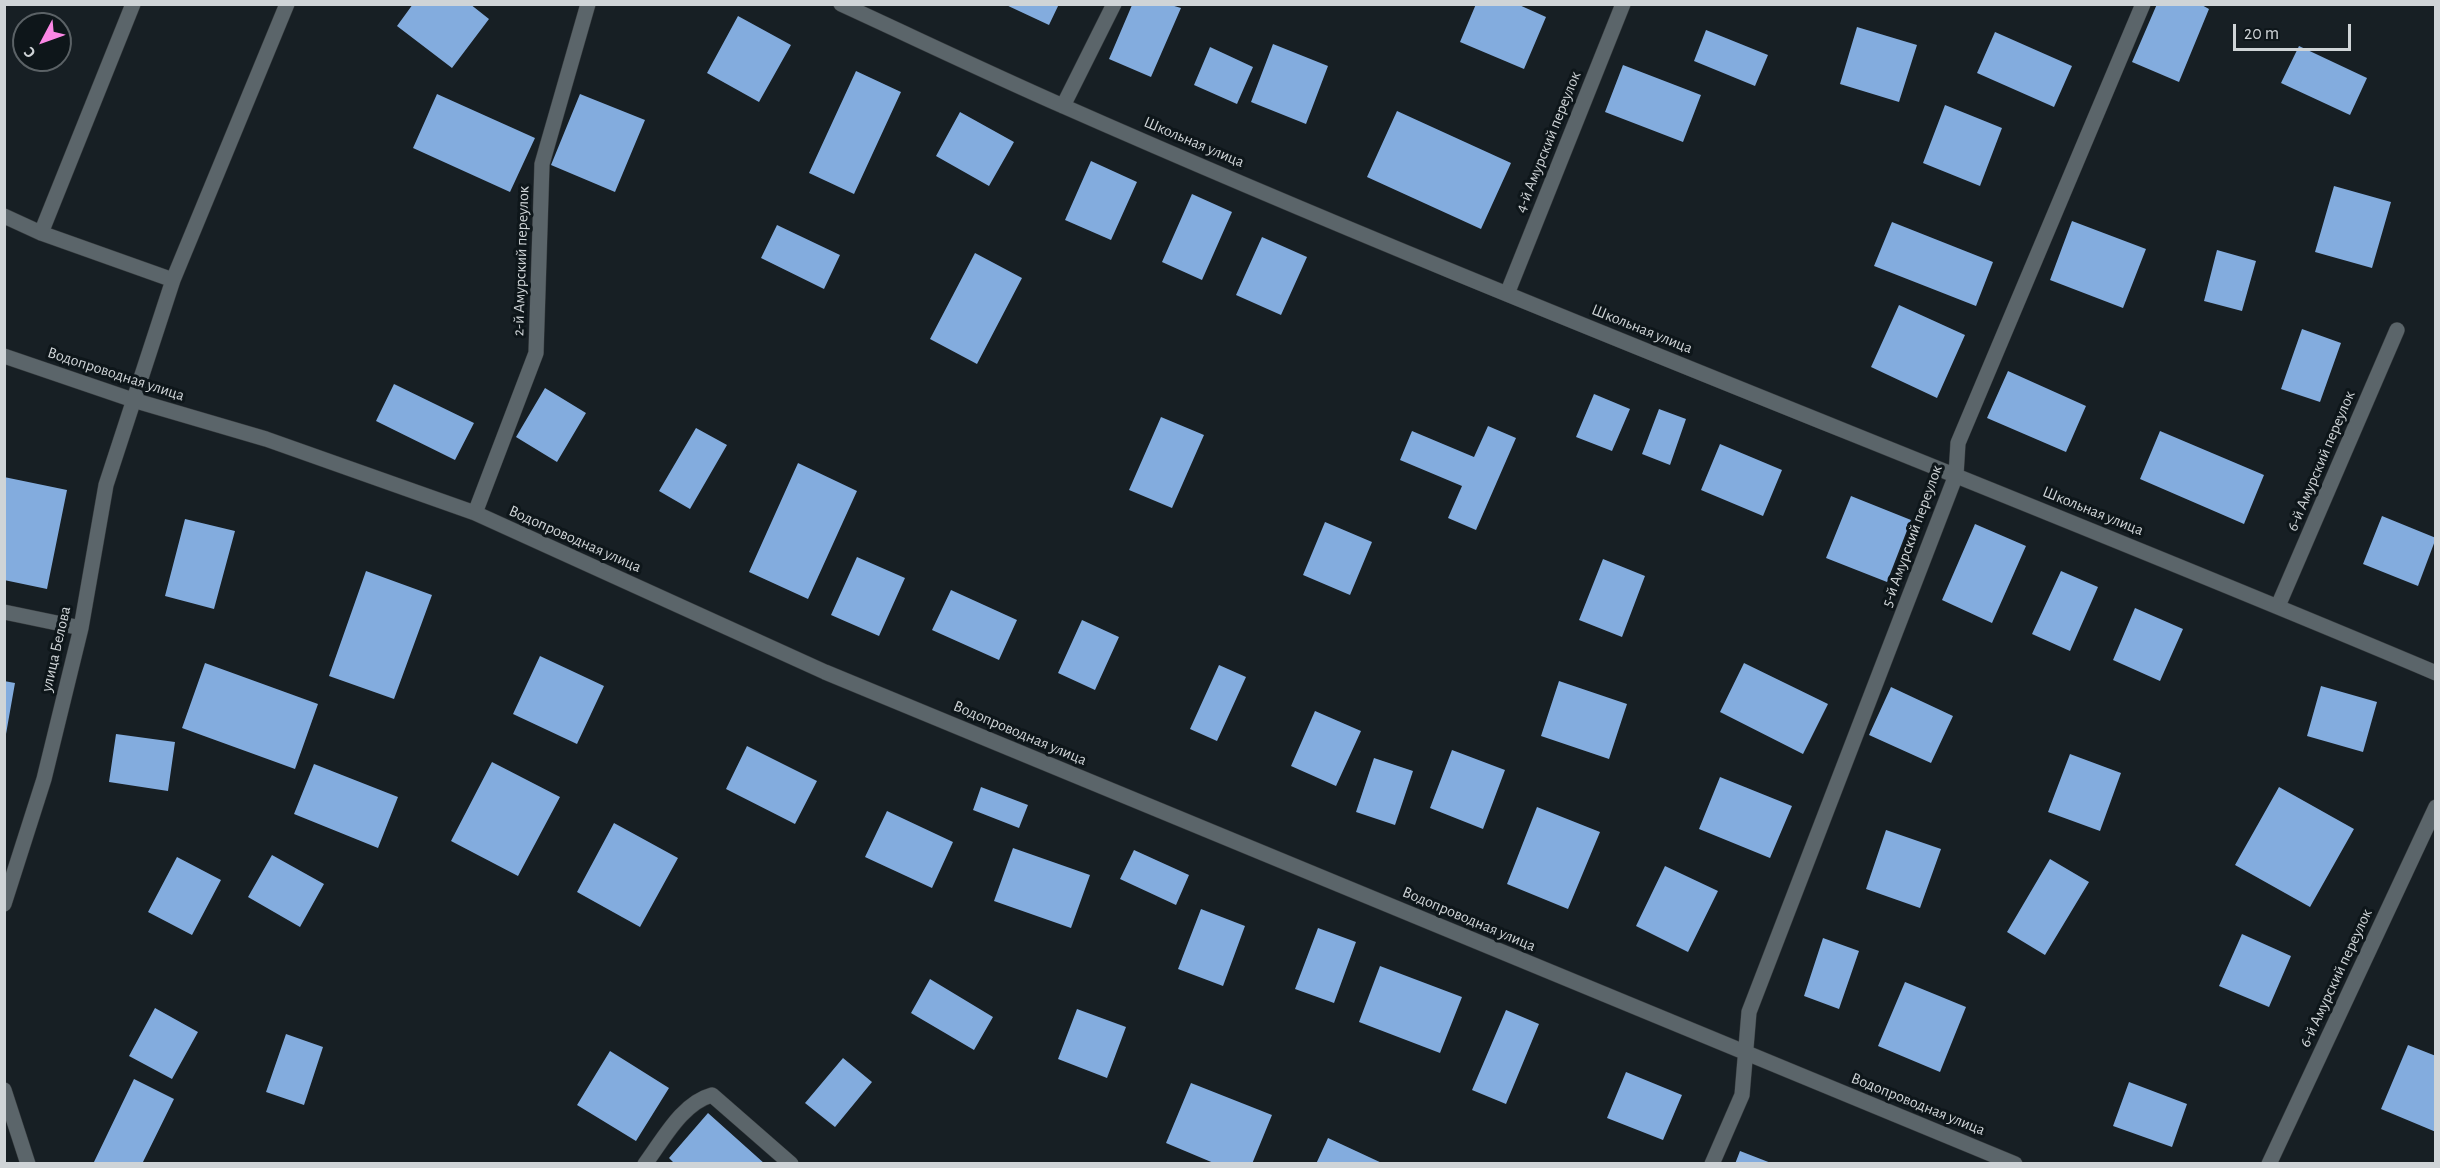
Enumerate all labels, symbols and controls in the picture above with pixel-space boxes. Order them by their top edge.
north arrow [12,12,72,72]
scale bar [2236,12,2354,50]
text: 20 m [2244,25,2279,43]
text: С [21,44,39,61]
street label: 4-й Амурский переулок [1511,69,1585,215]
street label: Школьная улица [1141,112,1247,172]
street label: 2-й Амурский переулок [509,186,533,336]
street label: Школьная улица [1589,300,1695,358]
street label: Водопроводная улица [45,343,187,405]
street label: 6-й Амурский переулок [2283,388,2359,534]
street label: 5-й Амурский переулок [1877,462,1947,610]
street label: Школьная улица [2040,482,2146,540]
street label: Водопроводная улица [506,501,644,577]
street label: улица Белова [37,604,75,694]
street label: Водопроводная улица [950,696,1090,770]
street label: Водопроводная улица [1399,882,1539,956]
street label: 6-й Амурский переулок [2295,906,2377,1050]
street label: Водопроводная улица [1848,1068,1988,1140]

